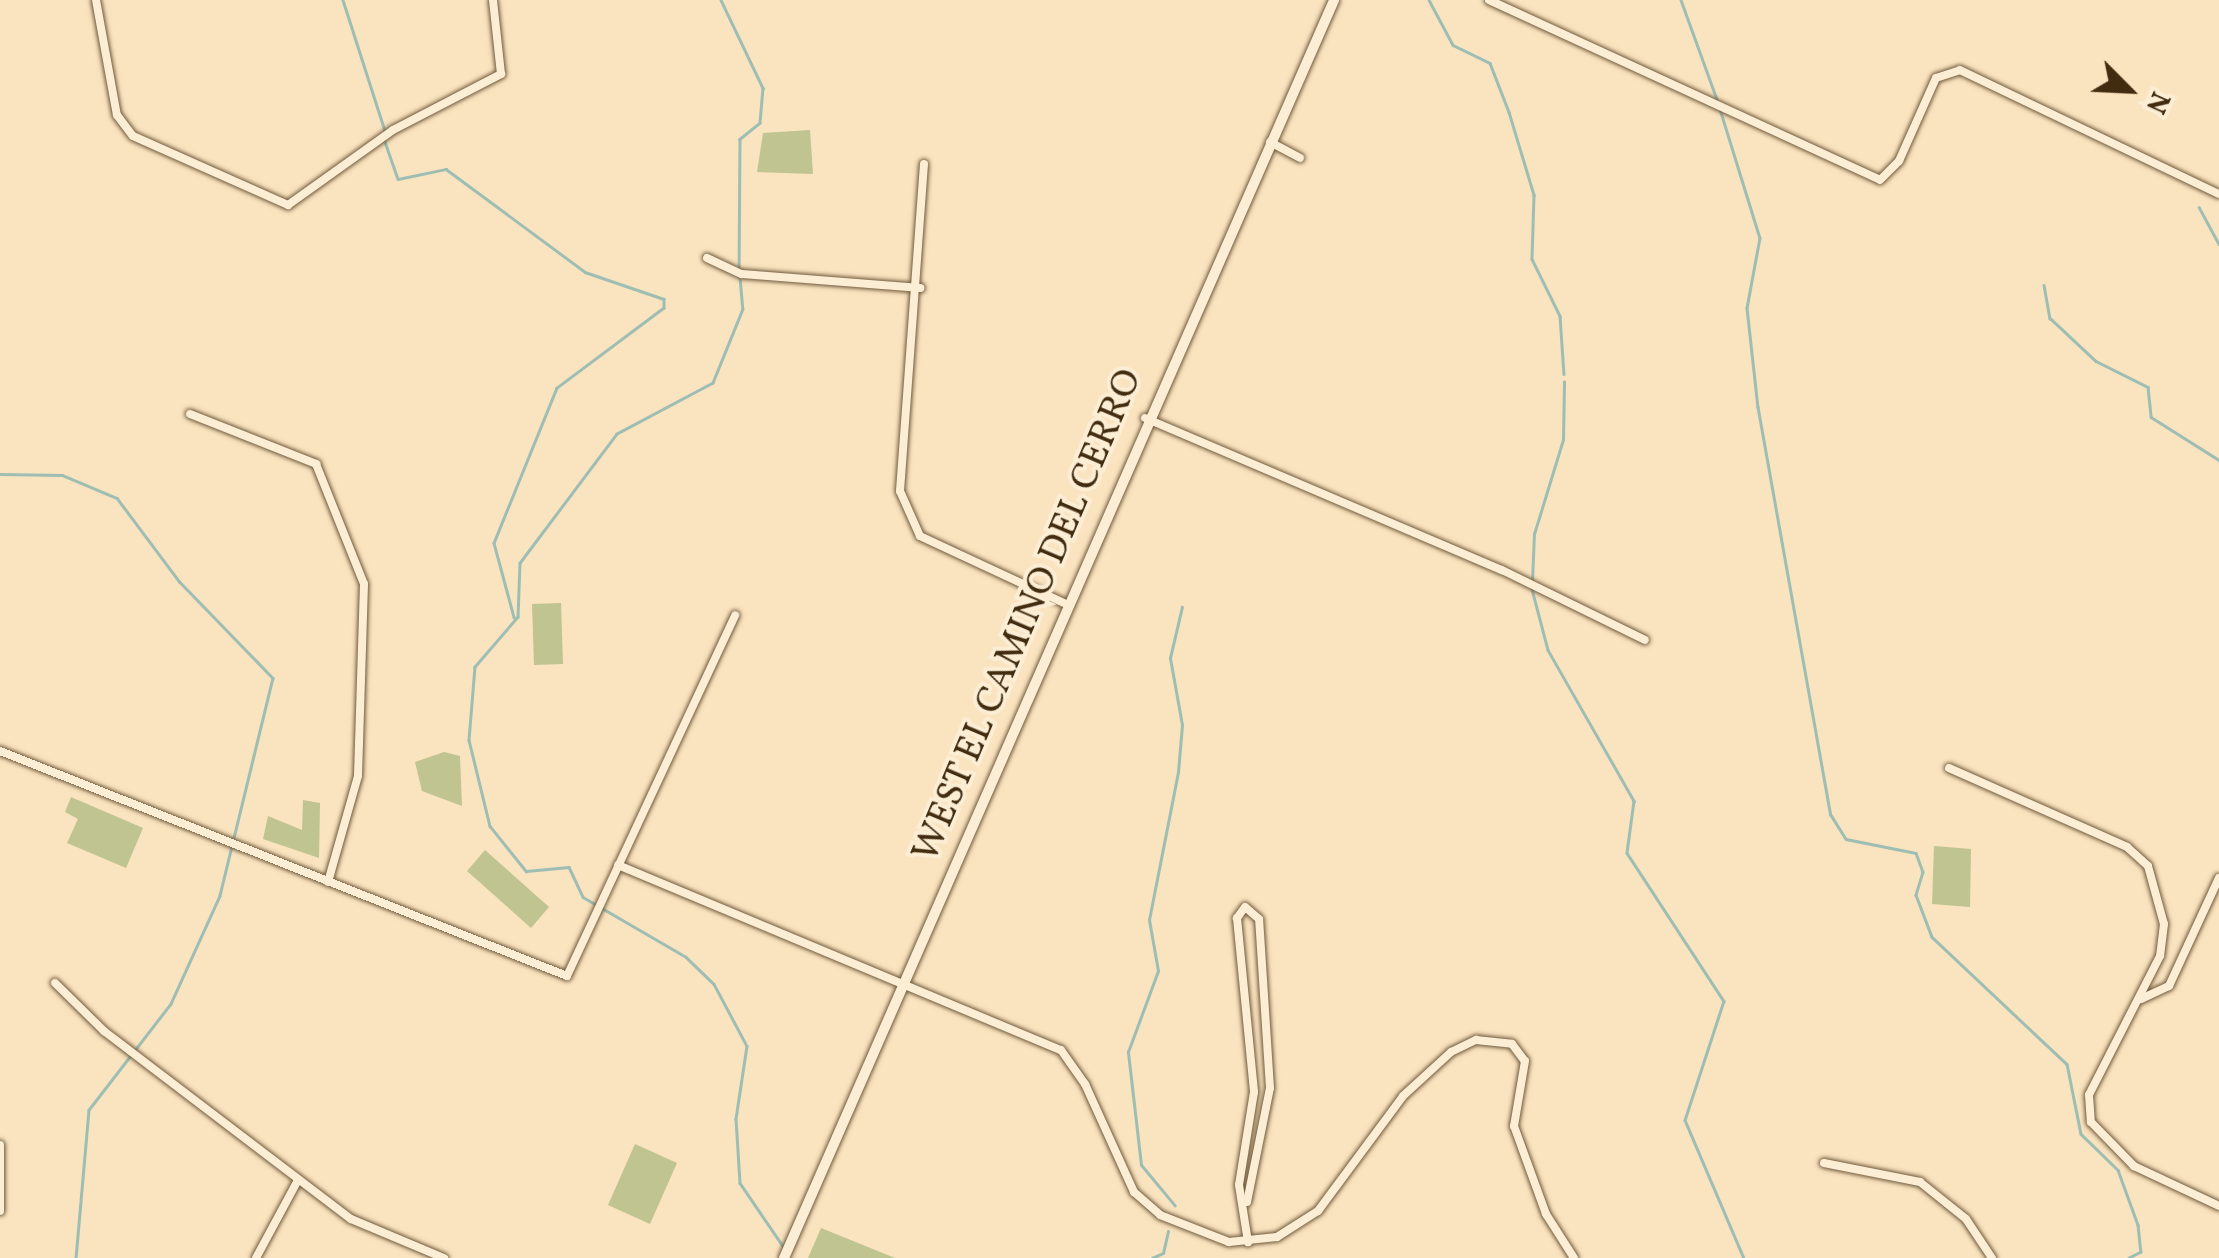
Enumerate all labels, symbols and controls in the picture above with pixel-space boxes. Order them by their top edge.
north arrow [2079,40,2179,140]
text: N [2135,85,2179,120]
street label: WEST EL CAMINO DEL CERRO [904,362,1154,870]

